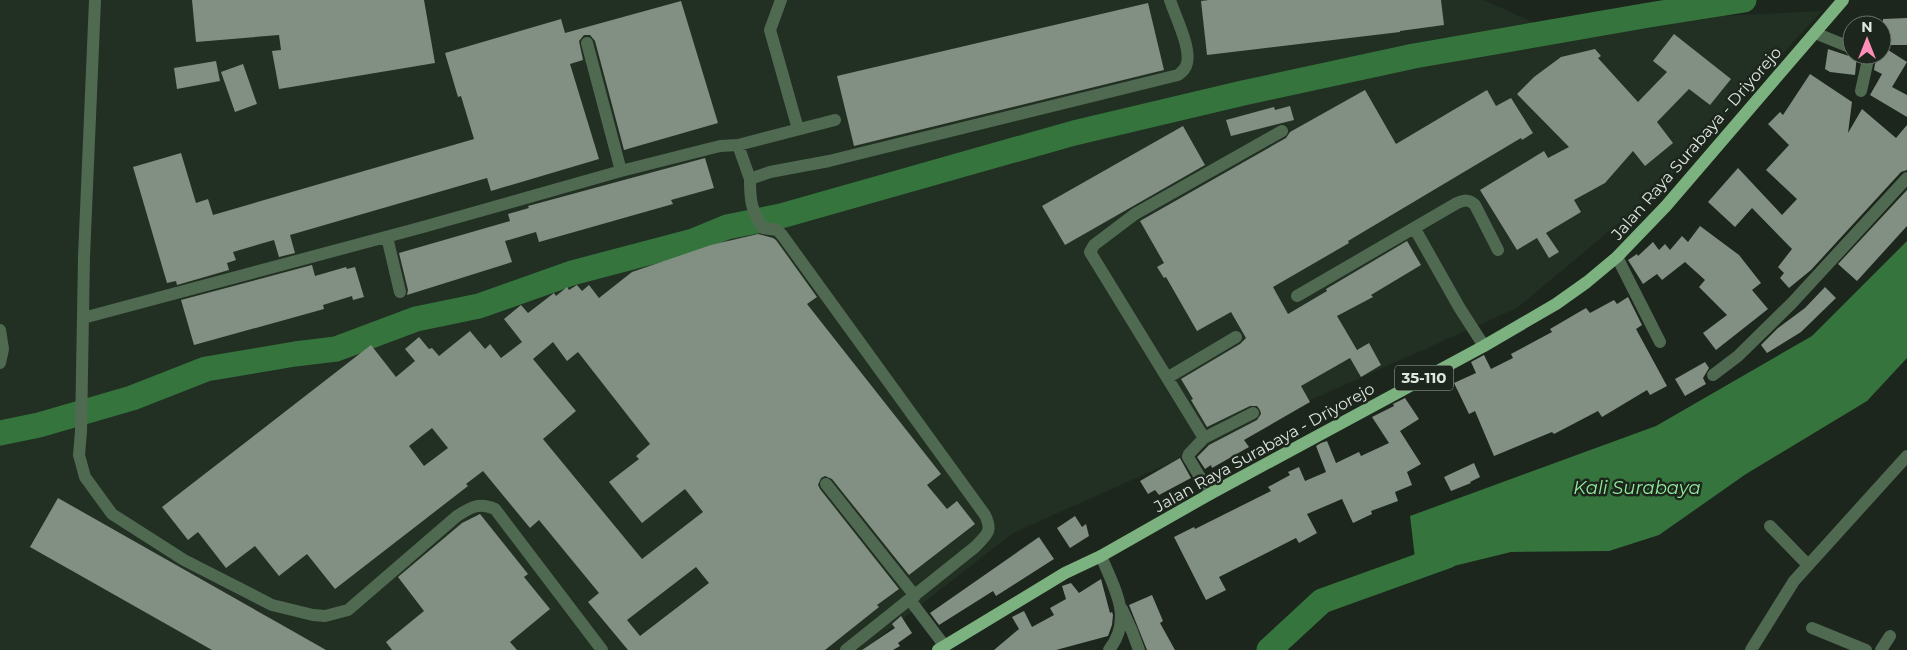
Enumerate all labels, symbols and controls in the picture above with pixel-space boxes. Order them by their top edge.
north arrow [1842,15,1892,65]
text: N [1861,18,1873,36]
street label: Jalan Raya Surabaya - Driyorejo [1607,43,1785,244]
road number: 35-110 [1395,366,1453,390]
street label: Jalan Raya Surabaya - Driyorejo [1150,379,1378,517]
water label: Kali Surabaya [1573,477,1701,499]

